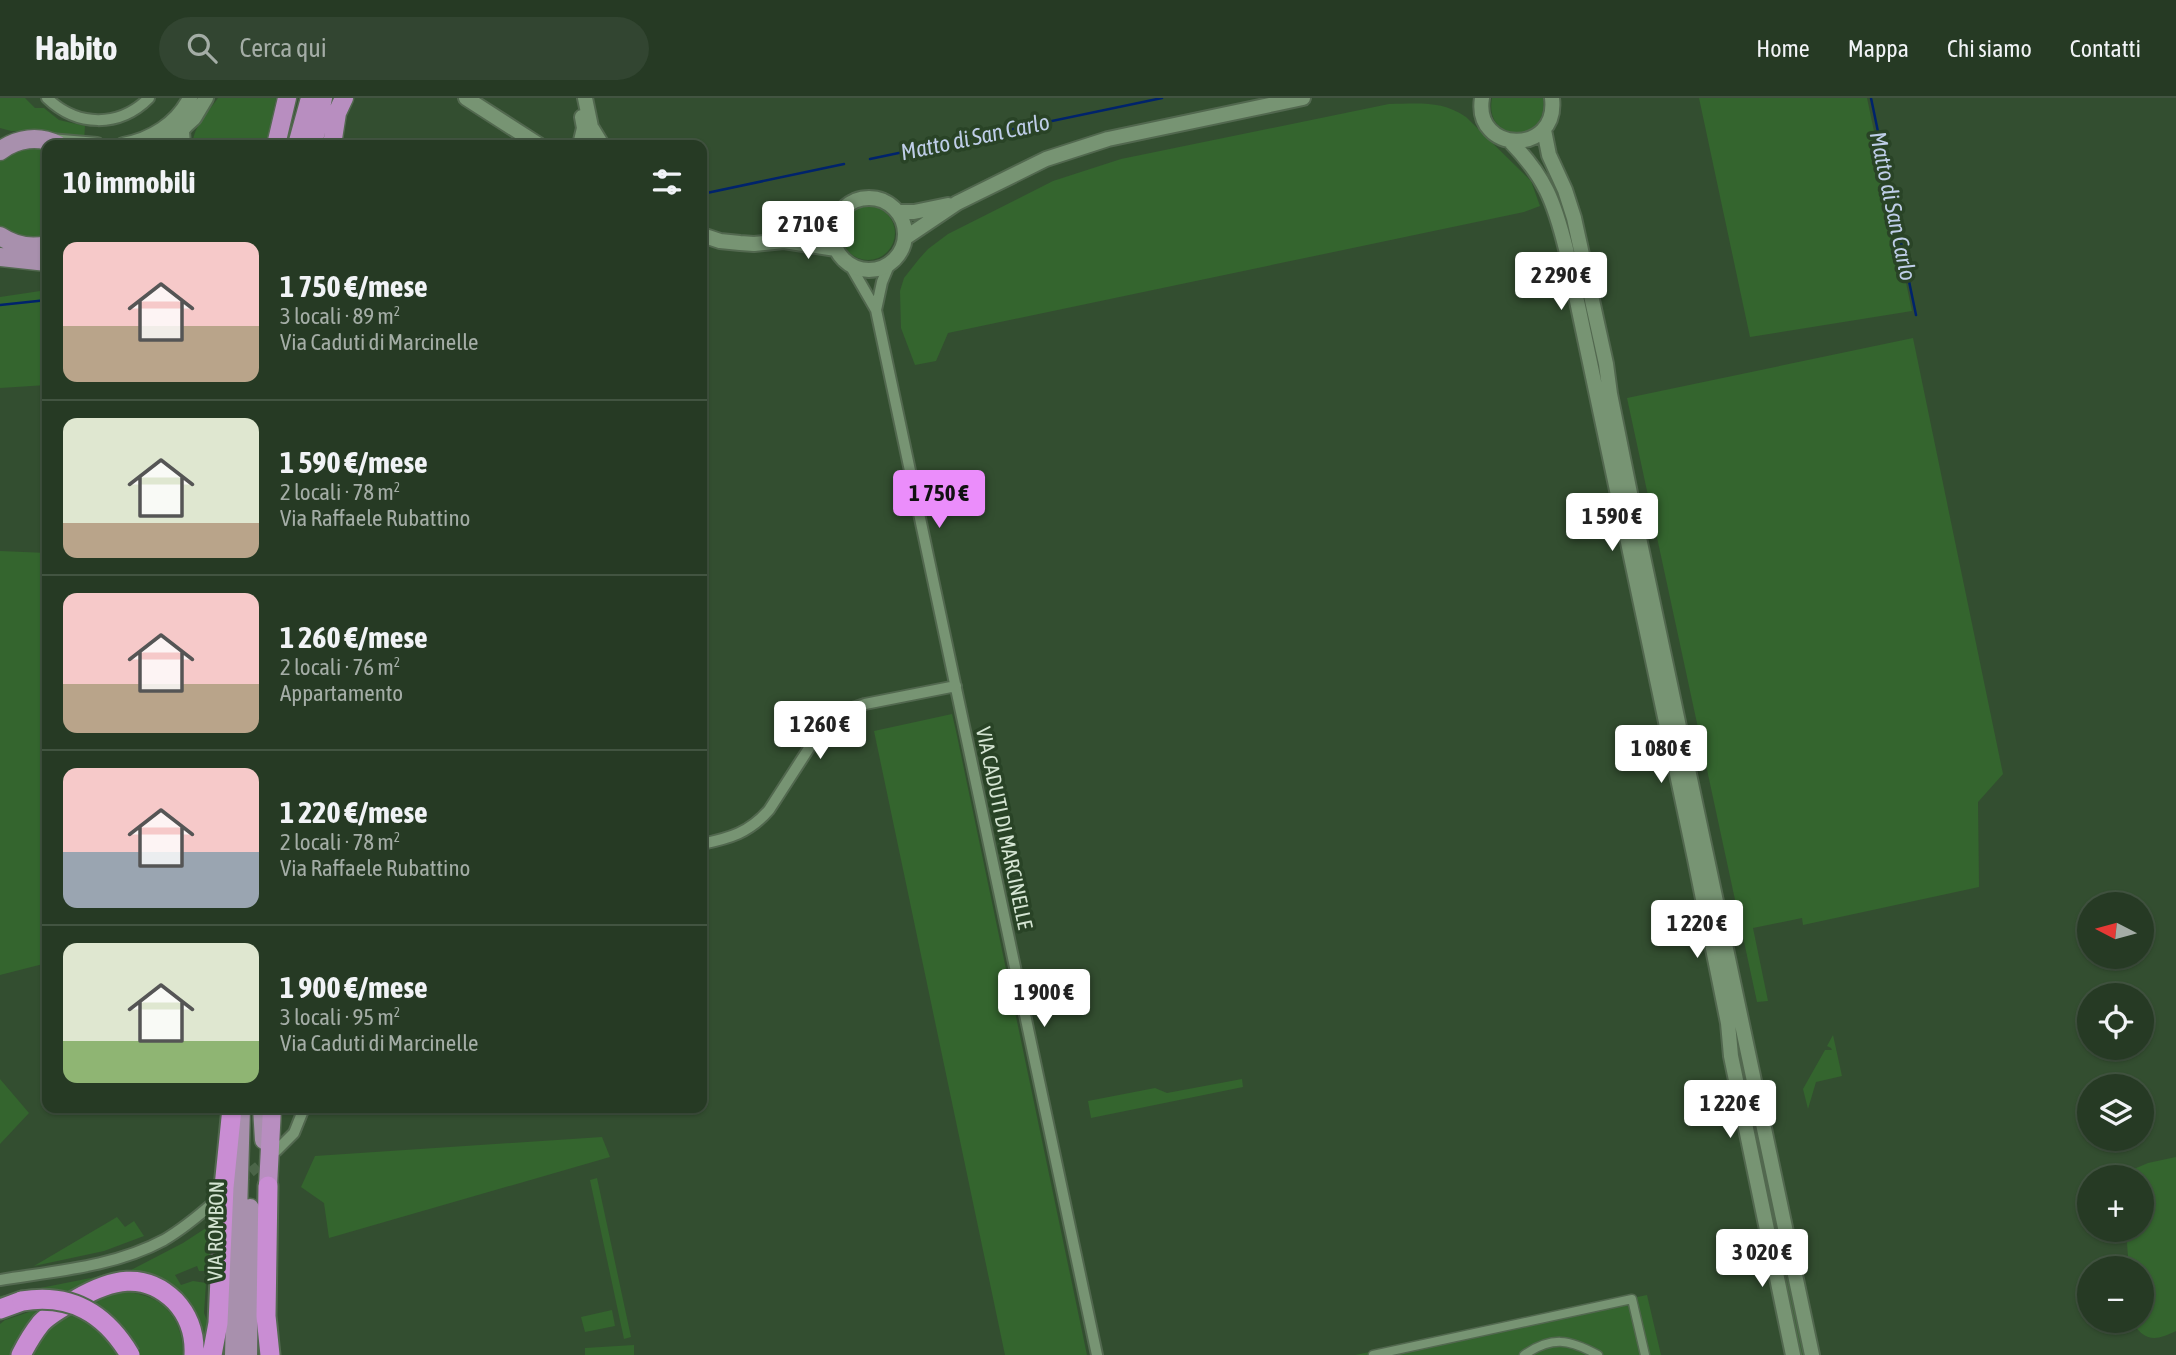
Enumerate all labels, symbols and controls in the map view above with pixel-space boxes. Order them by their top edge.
search box [159,17,649,80]
text: Habito [35,29,117,67]
icon: search [183,29,221,67]
text: Cerca qui [239,33,327,63]
text: Home [1756,35,1810,62]
text: Mappa [1848,35,1909,62]
text: Chi siamo [1947,35,2032,62]
text: Contatti [2070,35,2141,62]
water label: Matto di San Carlo [898,109,1052,165]
water label: Matto di San Carlo [1865,129,1921,283]
icon: filters [648,163,686,201]
text: 10 immobili [63,165,195,199]
pin: 2 710 € [743,202,873,261]
text: 2 710 € [778,211,838,237]
pin: 2 290 € [1496,252,1626,312]
text: 2 290 € [1531,262,1591,288]
text: 1 750 €/mese [280,269,428,303]
icon: home [119,270,203,354]
text: 3 locali · 89 m² [280,303,400,329]
text: Via Caduti di Marcinelle [280,329,479,355]
text: 1 590 €/mese [280,445,428,479]
icon: home [119,446,203,530]
pin: 1 750 € [874,470,1004,530]
text: 2 locali · 78 m² [280,479,400,505]
text: 1 750 € [909,480,969,506]
pin: 1 590 € [1547,494,1677,553]
text: 1 590 € [1582,503,1642,529]
text: Via Raffaele Rubattino [280,505,470,531]
text: 1 260 €/mese [280,620,428,654]
icon: home [119,621,203,705]
text: 2 locali · 76 m² [280,654,400,680]
text: Appartamento [280,680,403,706]
pin: 1 260 € [755,702,885,761]
text: 1 260 € [790,711,850,737]
street label: VIA CADUTI DI MARCINELLE [972,725,1038,931]
pin: 1 080 € [1596,726,1726,785]
text: 1 080 € [1631,735,1691,761]
text: 1 220 €/mese [280,795,428,829]
icon: home [119,796,203,880]
text: 2 locali · 78 m² [280,829,400,855]
text: Via Raffaele Rubattino [280,855,470,881]
north arrow [2077,892,2154,970]
map controls [2077,892,2154,1333]
pin: 1 220 € [1632,900,1762,960]
text: 1 220 € [1667,910,1727,936]
text: 1 900 €/mese [280,970,428,1004]
pin: 1 900 € [979,970,1109,1029]
icon: home [119,971,203,1055]
text: 1 900 € [1014,979,1074,1005]
button: locate [2077,983,2154,1060]
text: 3 locali · 95 m² [280,1004,400,1030]
text: Via Caduti di Marcinelle [280,1030,479,1056]
button: layers [2077,1074,2154,1151]
pin: 1 220 € [1665,1080,1795,1140]
text: 1 220 € [1700,1090,1760,1116]
button: + [2077,1165,2154,1242]
street label: VIA ROMBON [202,1181,228,1281]
pin: 3 020 € [1697,1230,1827,1289]
text: 3 020 € [1732,1239,1792,1265]
button: − [2077,1256,2154,1333]

